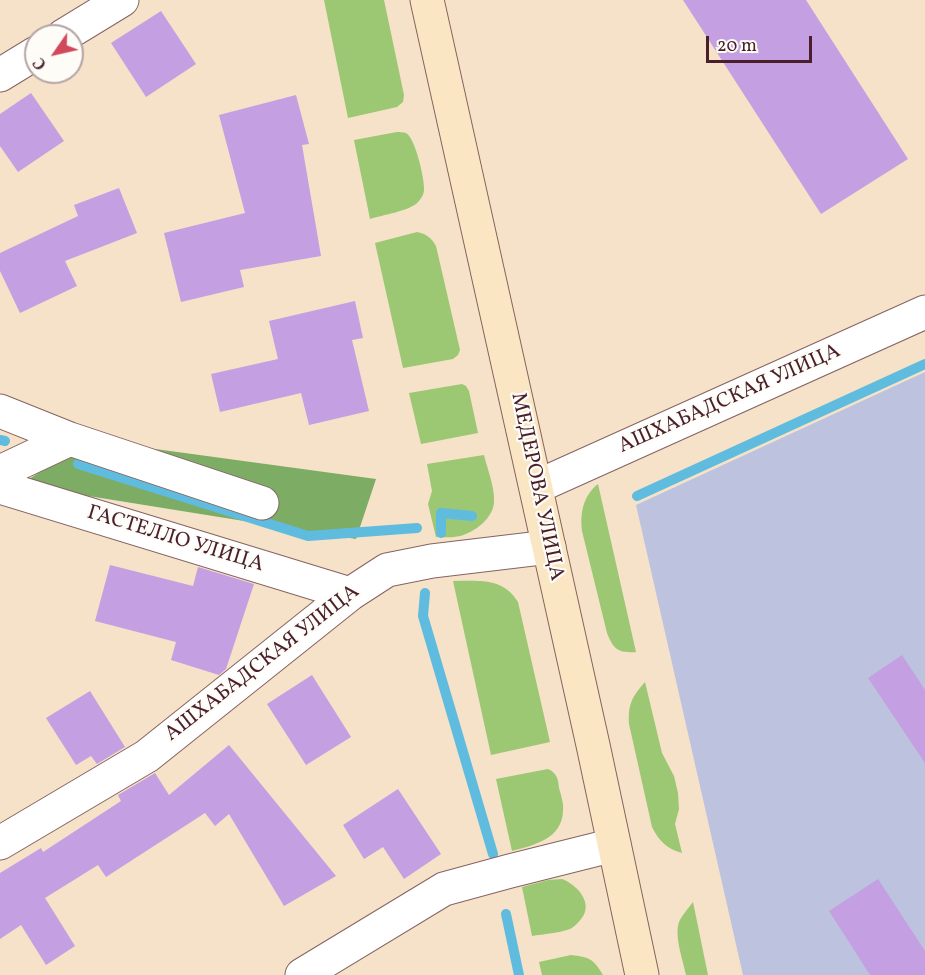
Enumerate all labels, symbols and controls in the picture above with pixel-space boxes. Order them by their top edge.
north arrow [24,24,84,84]
scale bar [709,24,816,62]
text: 20 m [717,34,757,59]
text: С [29,53,53,73]
street label: АШХАБАДСКАЯ УЛИЦА [615,340,845,460]
street label: МЕДЕРОВА УЛИЦА [504,391,568,583]
street label: ГАСТЕЛЛО УЛИЦА [84,501,266,579]
street label: АШХАБАДСКАЯ УЛИЦА [161,580,365,748]

